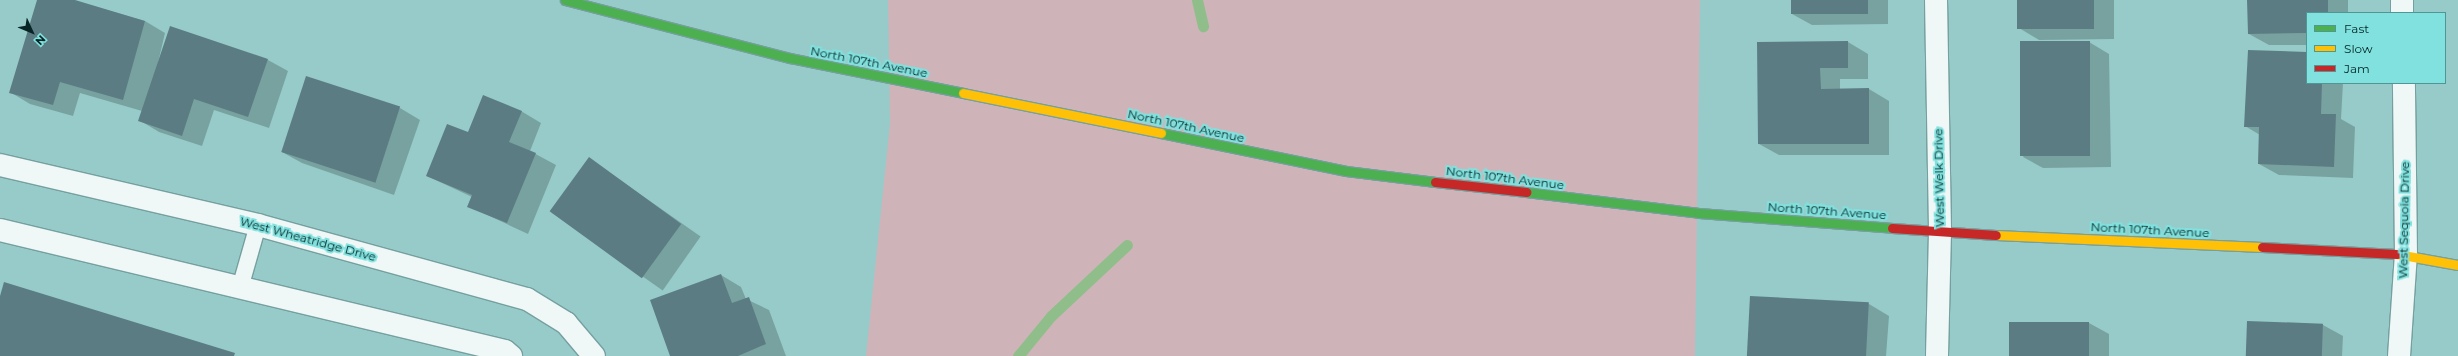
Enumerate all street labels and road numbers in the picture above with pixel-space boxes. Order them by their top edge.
street label: North 107th Avenue [809,44,929,80]
street label: North 107th Avenue [1126,107,1246,145]
street label: West Welk Drive [1931,129,1947,227]
street label: West Sequoia Drive [2396,161,2412,279]
street label: North 107th Avenue [1445,164,1565,192]
street label: North 107th Avenue [1767,200,1887,222]
street label: West Wheatridge Drive [238,214,378,264]
street label: North 107th Avenue [2090,220,2210,240]

